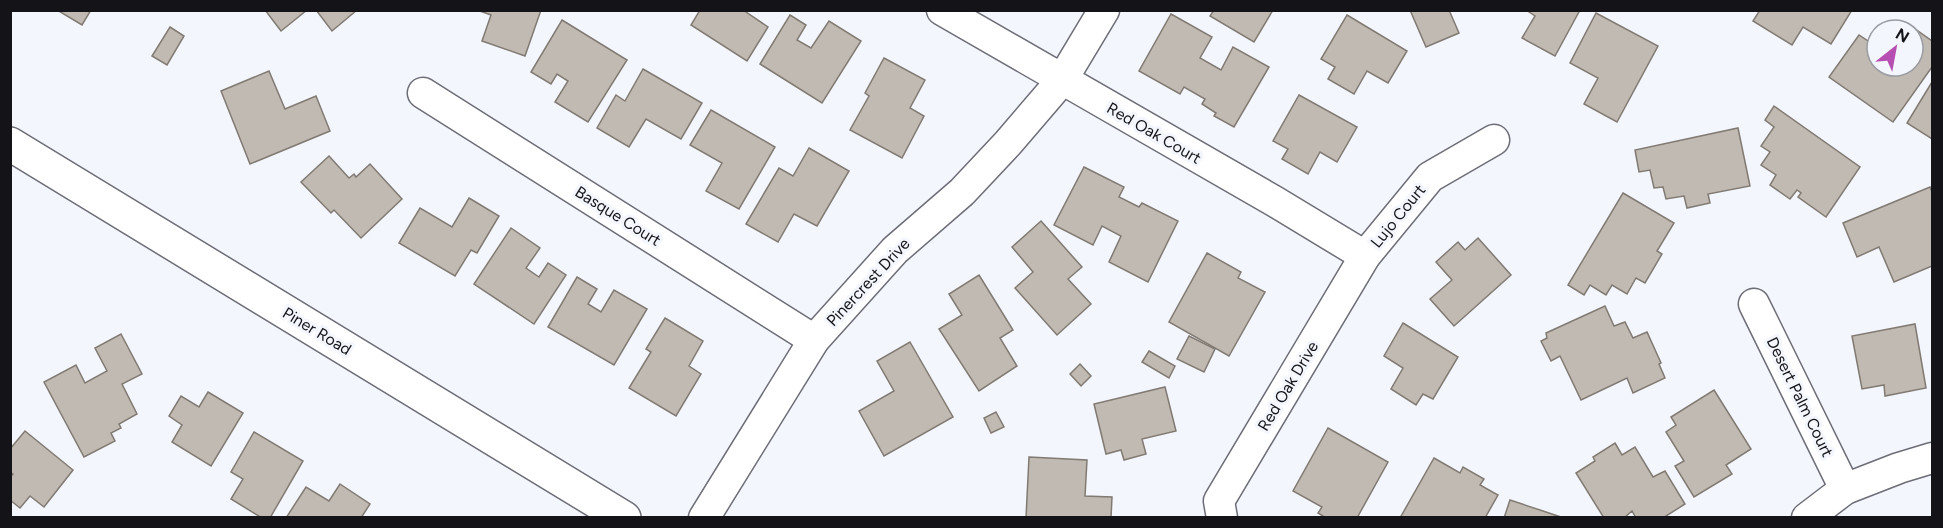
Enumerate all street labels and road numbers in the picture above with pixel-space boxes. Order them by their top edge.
street label: Red Oak Court [1104,98,1204,168]
street label: Lujo Court [1367,180,1429,252]
street label: Basque Court [572,182,664,250]
street label: Pinercrest Drive [822,234,914,330]
street label: Piner Road [279,303,355,359]
street label: Desert Palm Court [1763,334,1837,460]
street label: Red Oak Drive [1254,337,1322,434]

